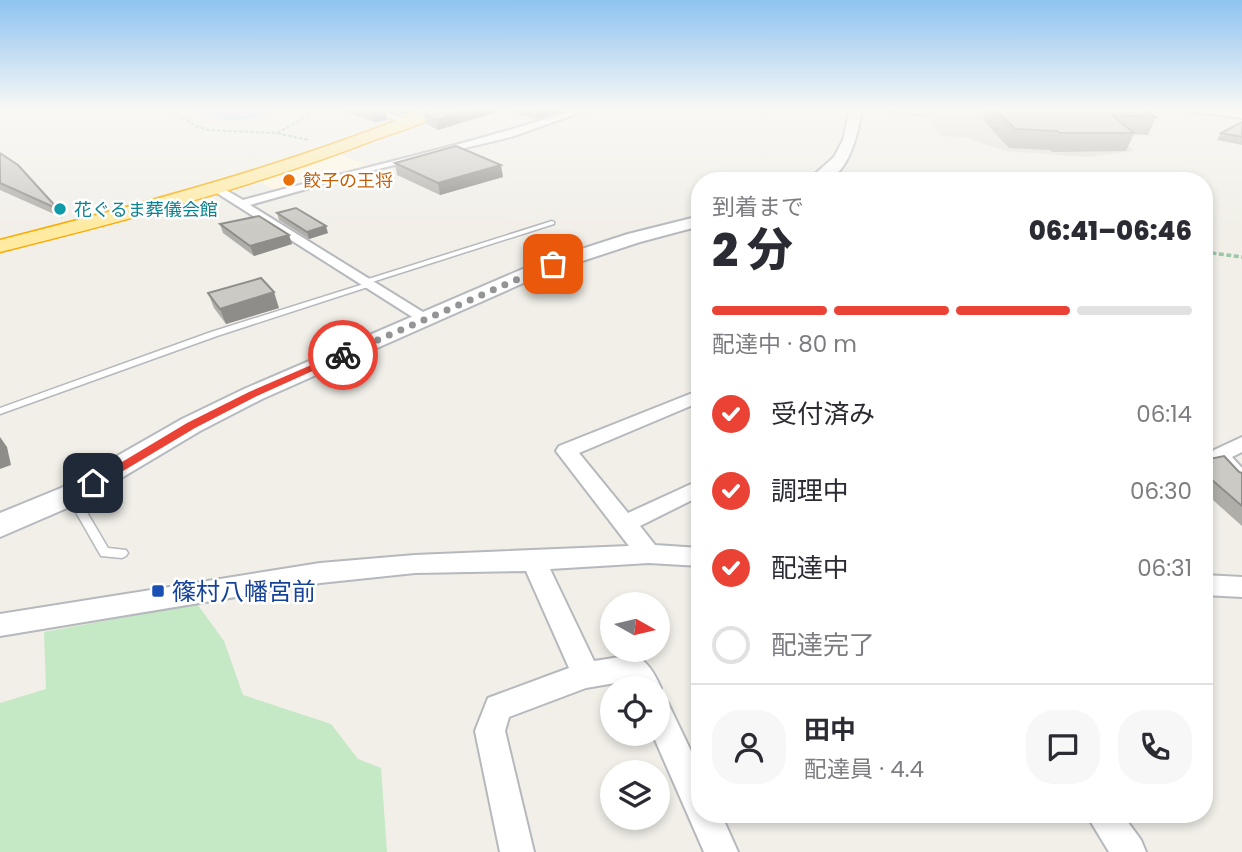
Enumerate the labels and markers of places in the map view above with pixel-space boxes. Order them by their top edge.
place label: 餃子の王将 [303,168,393,193]
marker: 餃子の王将 [281,172,297,188]
place label: 花ぐるま葬儀会館 [74,197,218,222]
marker: 花ぐるま葬儀会館 [52,201,68,217]
pin [523,234,583,294]
pin [63,453,123,513]
place label: 篠村八幡宮前 [172,575,316,608]
marker: 篠村八幡宮前 [150,583,166,599]

